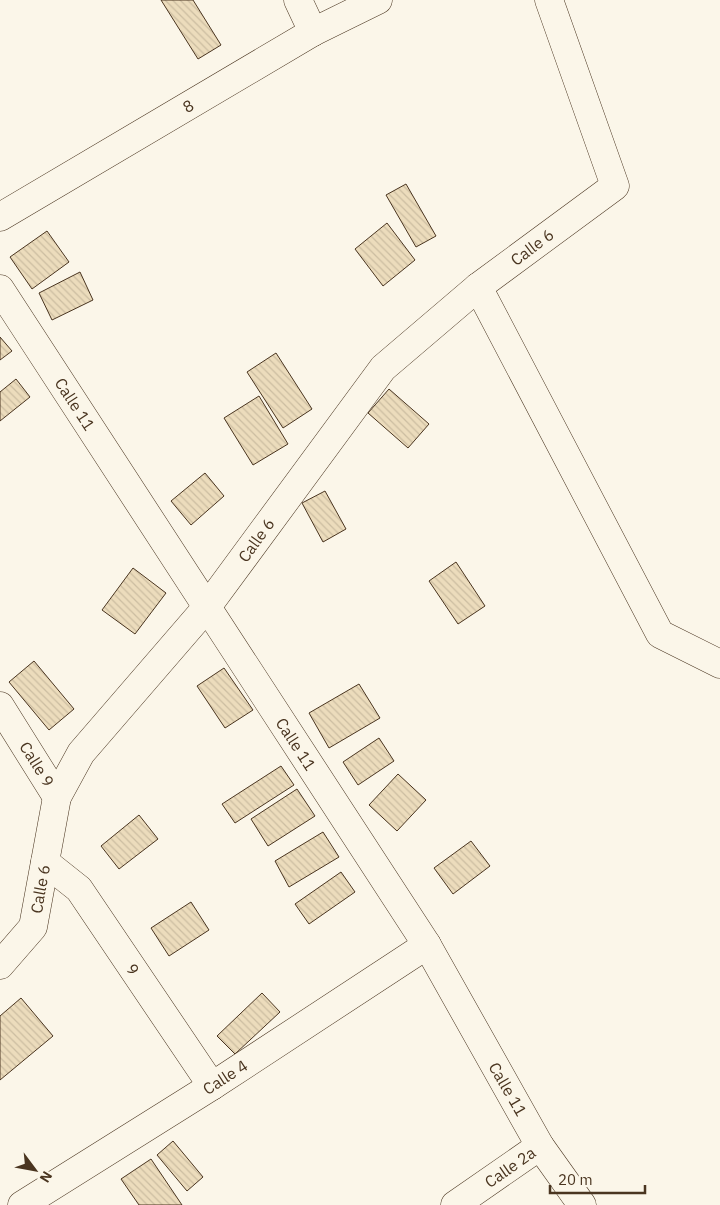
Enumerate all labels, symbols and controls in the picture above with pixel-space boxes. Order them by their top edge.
street label: 8 [179,95,197,117]
street label: Calle 6 [506,224,558,270]
street label: Calle 11 [51,374,99,434]
street label: Calle 6 [233,514,279,566]
street label: Calle 11 [272,714,320,774]
street label: Calle 9 [15,738,59,790]
street label: Calle 6 [26,863,54,915]
street label: 9 [122,959,144,979]
street label: Calle 4 [199,1055,251,1099]
street label: Calle 11 [485,1059,531,1119]
street label: Calle 2a [481,1142,540,1192]
north arrow [10,1145,60,1195]
scale bar [550,1162,645,1194]
text: N [36,1168,56,1186]
text: 20 m [558,1170,593,1189]

